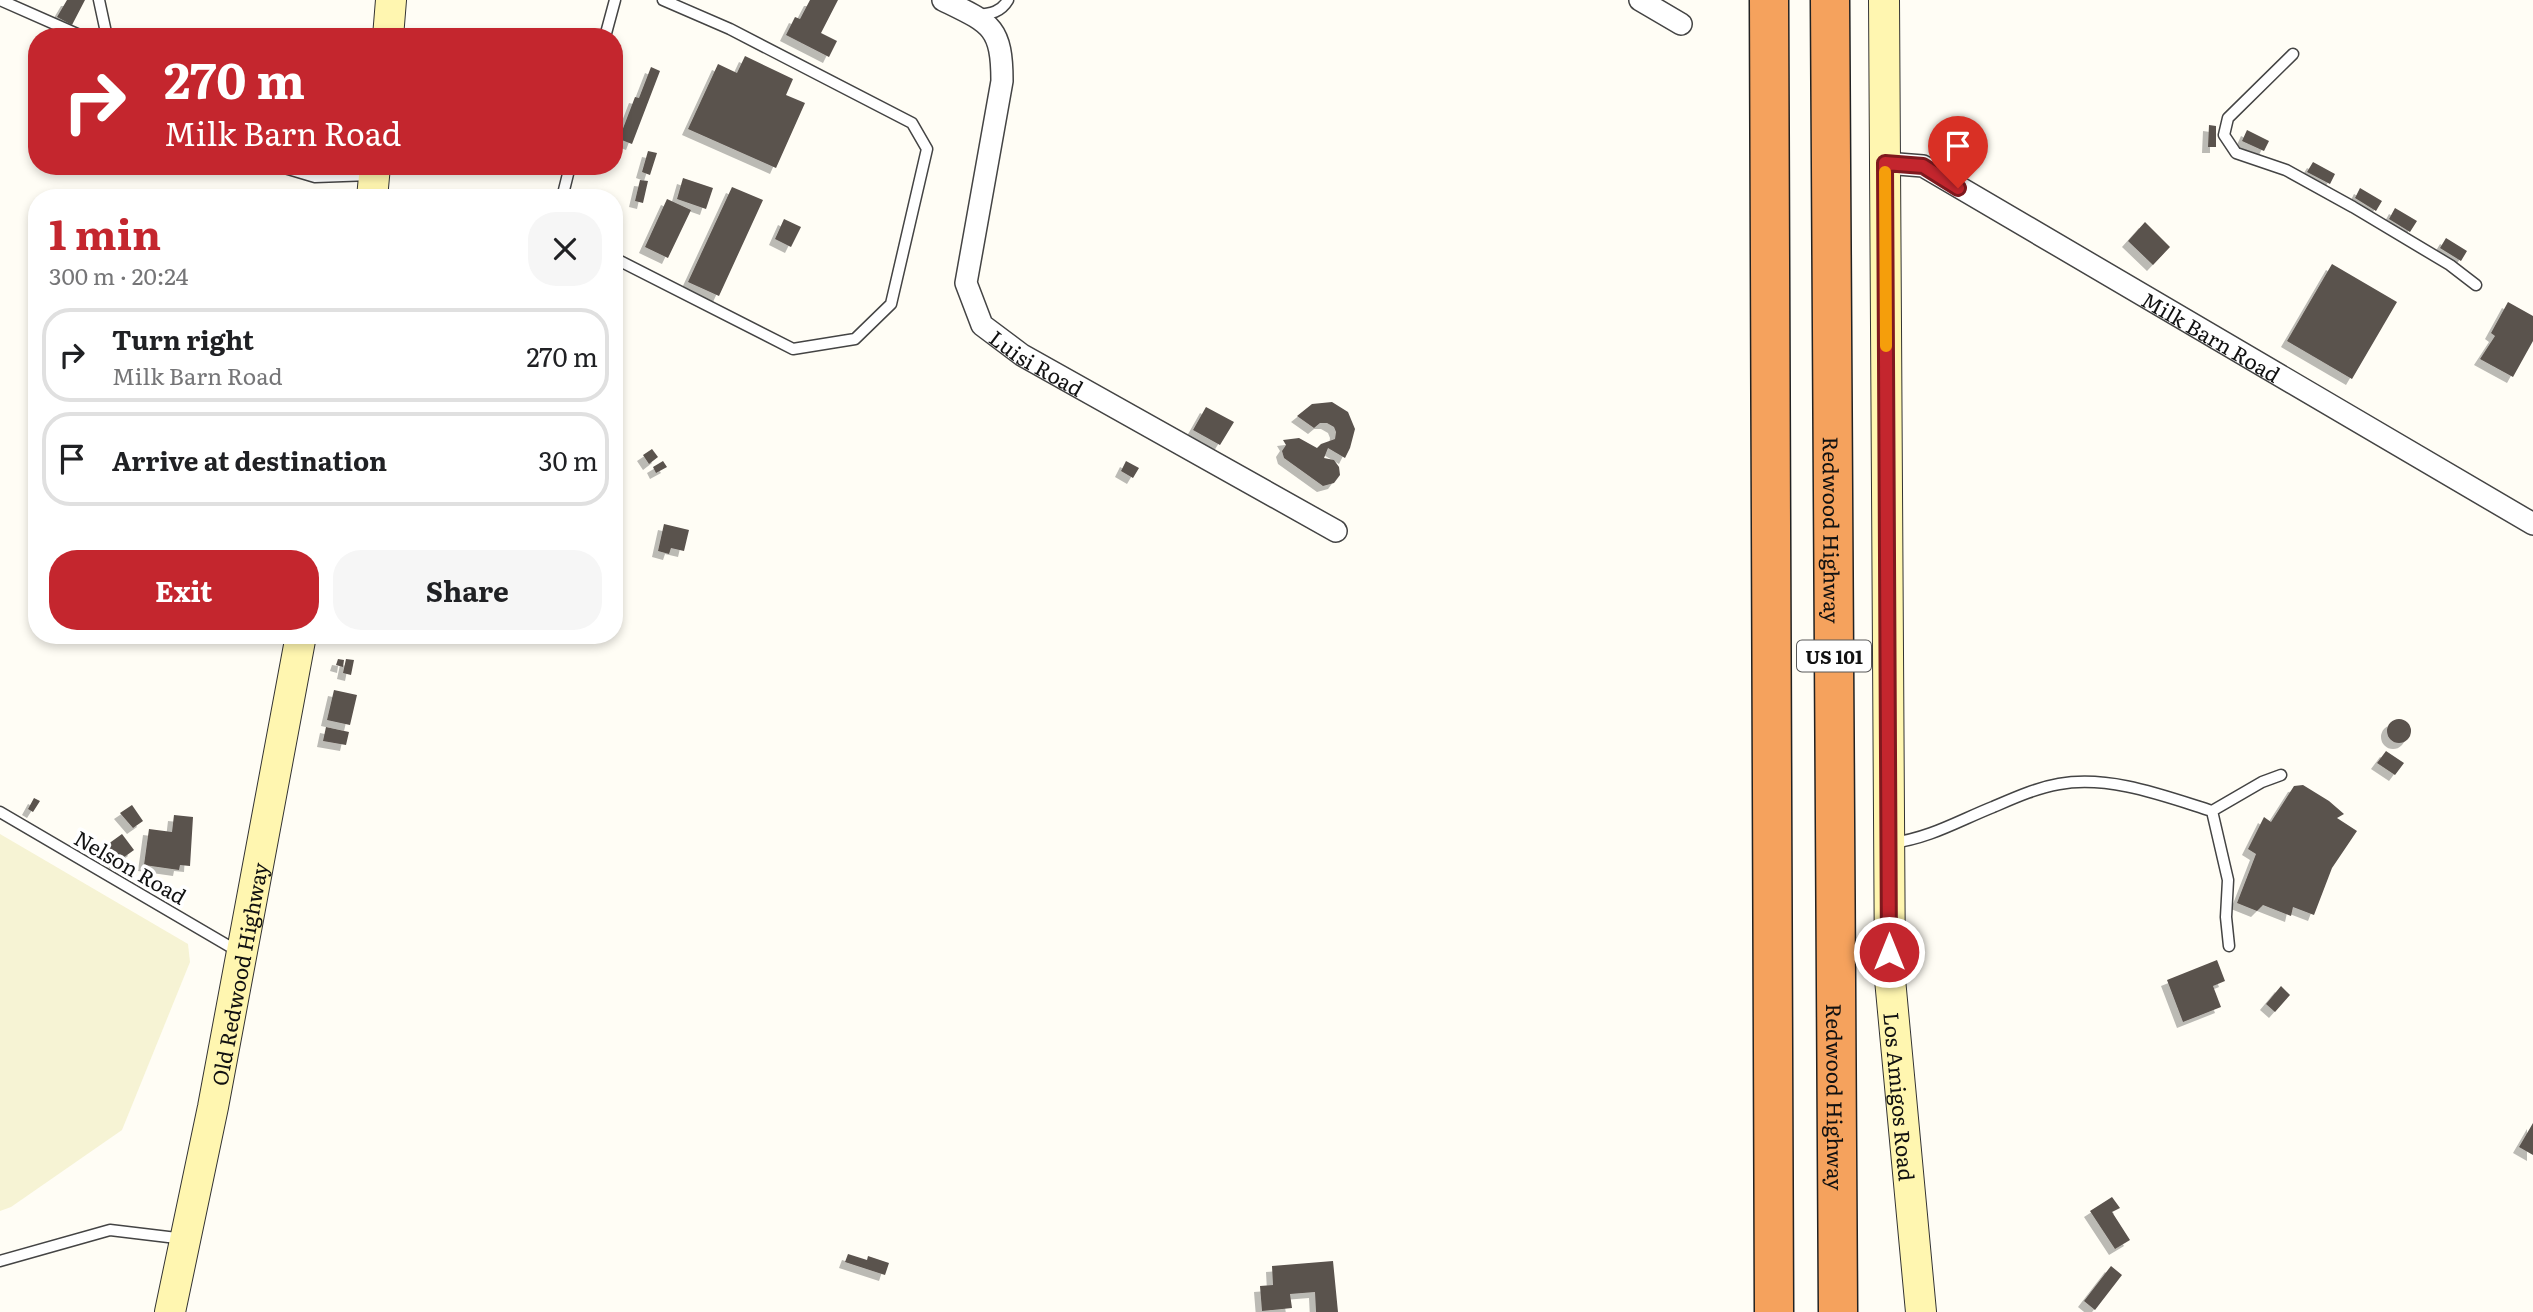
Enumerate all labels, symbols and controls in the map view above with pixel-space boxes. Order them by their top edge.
text: 270 m [164,41,305,114]
icon: right [49,56,140,147]
text: Milk Barn Road [164,108,401,156]
pin [1928,116,1988,188]
icon: arrive [1939,127,1977,165]
text: 1 min [49,201,161,263]
button: close [528,212,602,286]
text: 300 m · 20:24 [49,258,189,292]
street label: Milk Barn Road [2137,283,2287,388]
text: Turn right [112,319,254,358]
street label: Luisi Road [984,321,1090,402]
icon: right [53,336,91,374]
text: 270 m [526,336,598,375]
text: Milk Barn Road [112,358,283,392]
street label: Redwood Highway [1817,436,1849,624]
icon: arrive [53,440,91,478]
text: Arrive at destination [112,440,387,479]
text: 30 m [538,440,598,479]
button: Exit [49,550,319,630]
button: Share [333,550,602,630]
road number: US 101 [1797,640,1871,671]
street label: Nelson Road [69,821,193,911]
street label: Old Redwood Highway [202,859,274,1088]
position arrow [1852,915,1926,989]
street label: Redwood Highway [1821,1003,1853,1191]
street label: Los Amigos Road [1878,1011,1924,1182]

